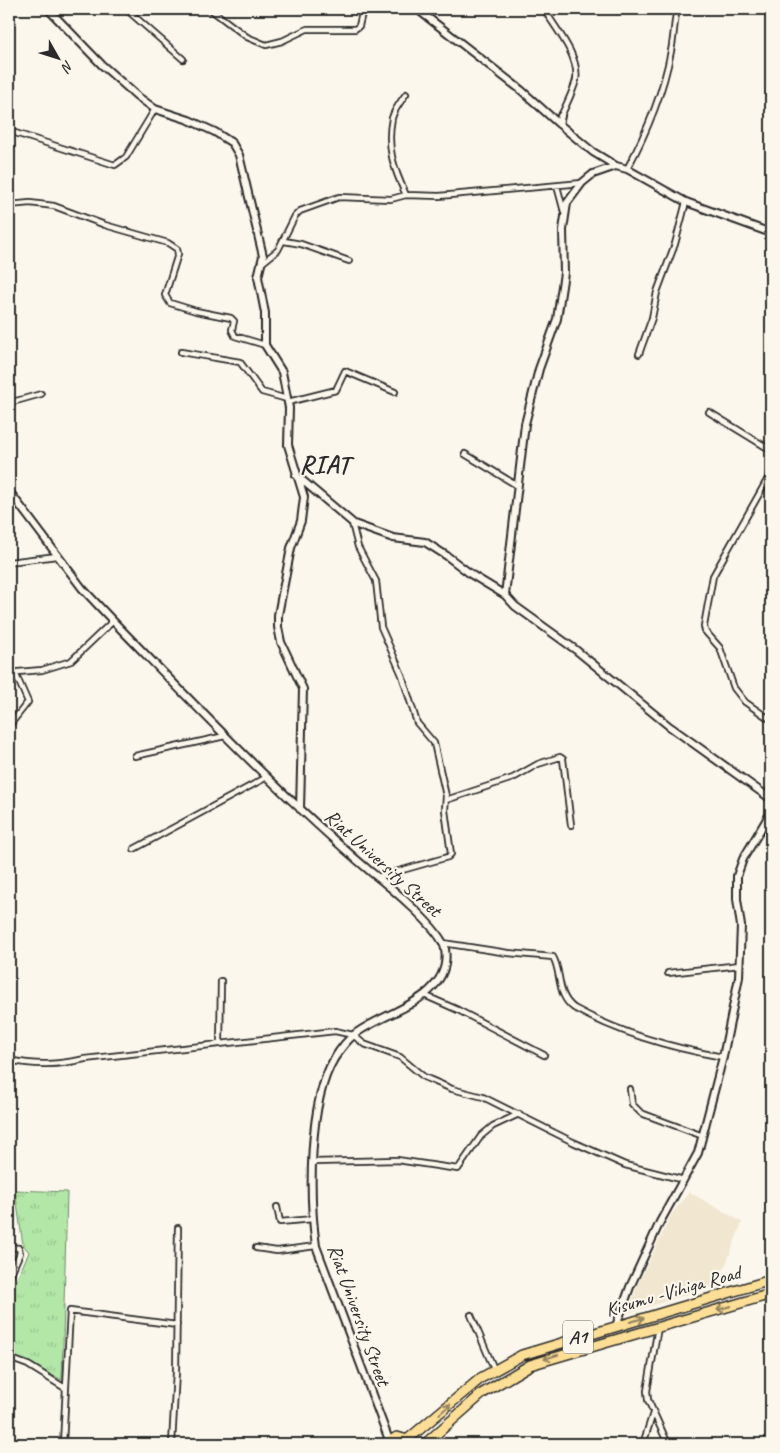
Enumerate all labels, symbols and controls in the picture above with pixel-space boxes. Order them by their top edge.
north arrow [32,32,82,82]
text: N [57,57,77,76]
district label: RIAT [300,449,355,481]
street label: Riat University Street [319,804,448,924]
street label: Riat University Street [322,1241,397,1391]
street label: Kisumu -Vihiga Road [603,1259,746,1322]
one-way arrow [717,1303,733,1313]
one-way arrow [628,1314,644,1324]
road number: A1 [563,1320,593,1354]
one-way arrow [544,1353,560,1363]
one-way arrow [438,1403,451,1415]

